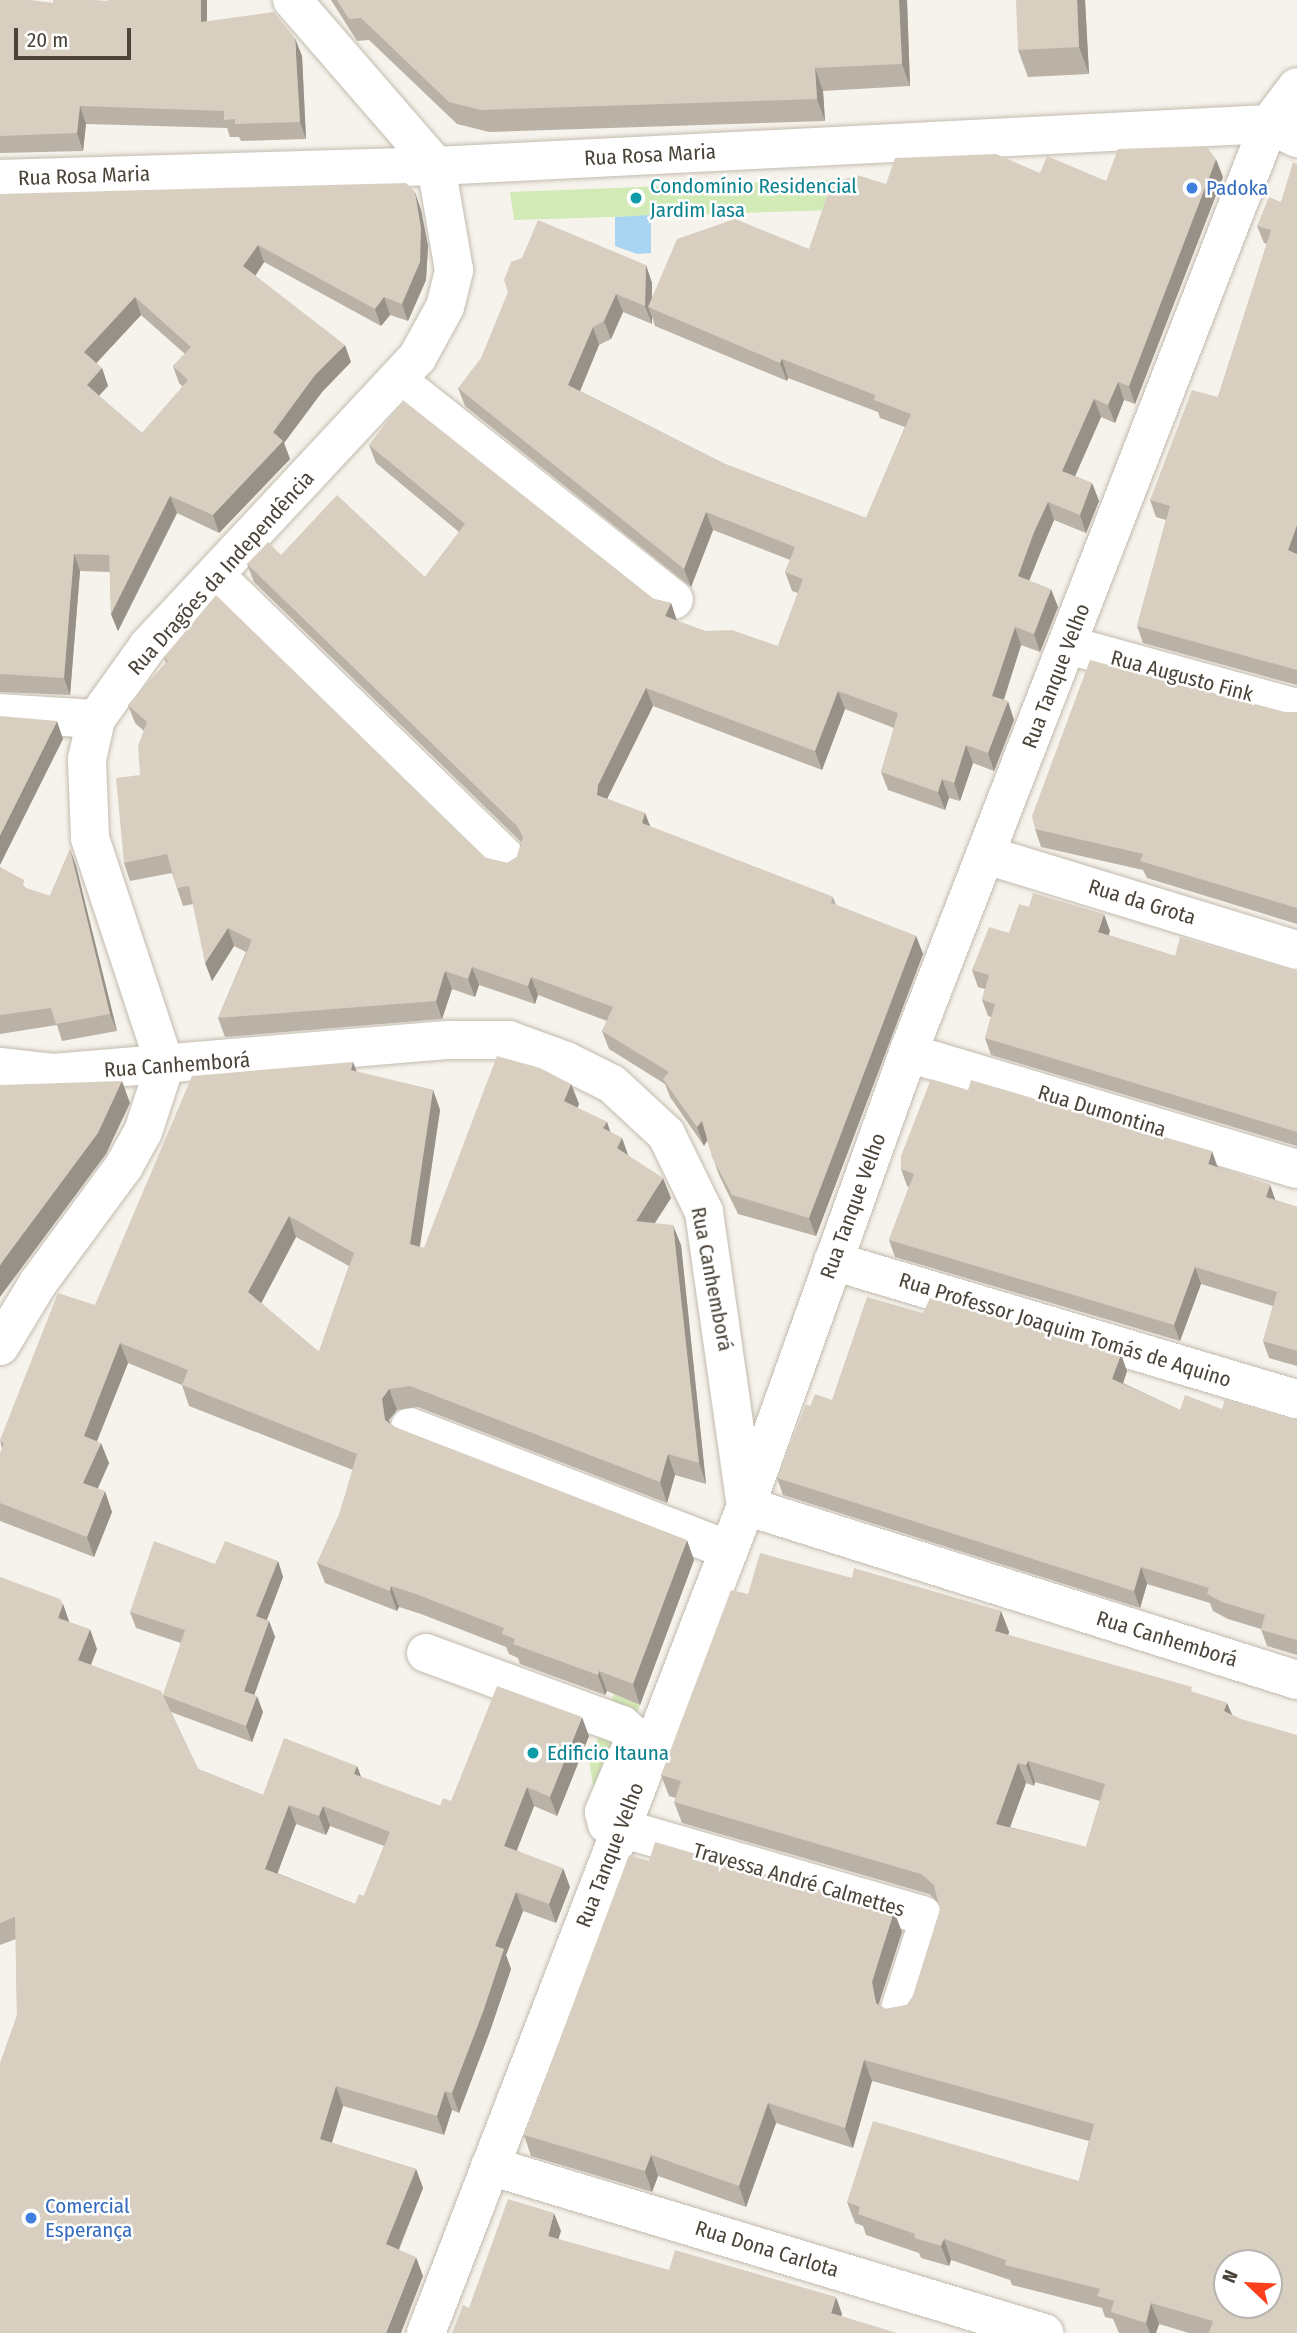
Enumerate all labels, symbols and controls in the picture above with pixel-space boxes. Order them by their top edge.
scale bar [18,14,135,58]
text: 20 m [27,27,68,53]
street label: Rua Rosa Maria [583,139,717,171]
street label: Rua Rosa Maria [18,161,150,191]
place label: Condomínio Residencial Jardim Iasa [650,173,857,223]
place label: Padoka [1206,175,1268,201]
marker: Padoka [1184,180,1200,196]
marker: Condomínio Residencial Jardim Iasa [628,190,644,206]
street label: Rua Dragões da Independência [123,466,319,680]
street label: Rua Tanque Velho [1017,600,1095,752]
street label: Rua Augusto Fink [1108,645,1256,707]
street label: Rua da Grota [1085,874,1199,930]
street label: Rua Canhemborá [103,1047,251,1083]
street label: Rua Dumontina [1035,1080,1169,1142]
street label: Rua Tanque Velho [815,1130,891,1282]
street label: Rua Canhemborá [686,1205,738,1353]
street label: Rua Professor Joaquim Tomás de Aquino [896,1267,1234,1393]
street label: Rua Canhemborá [1093,1606,1241,1672]
place label: Edificio Itauna [547,1740,669,1766]
marker: Edificio Itauna [525,1745,541,1761]
street label: Rua Tanque Velho [571,1779,649,1931]
street label: Travessa André Calmettes [690,1838,908,1922]
place label: Comercial Esperança [45,2193,132,2243]
marker: Comercial Esperança [23,2210,39,2226]
street label: Rua Dona Carlota [692,2215,842,2283]
north arrow [1213,2249,1283,2319]
text: N [1217,2267,1243,2286]

